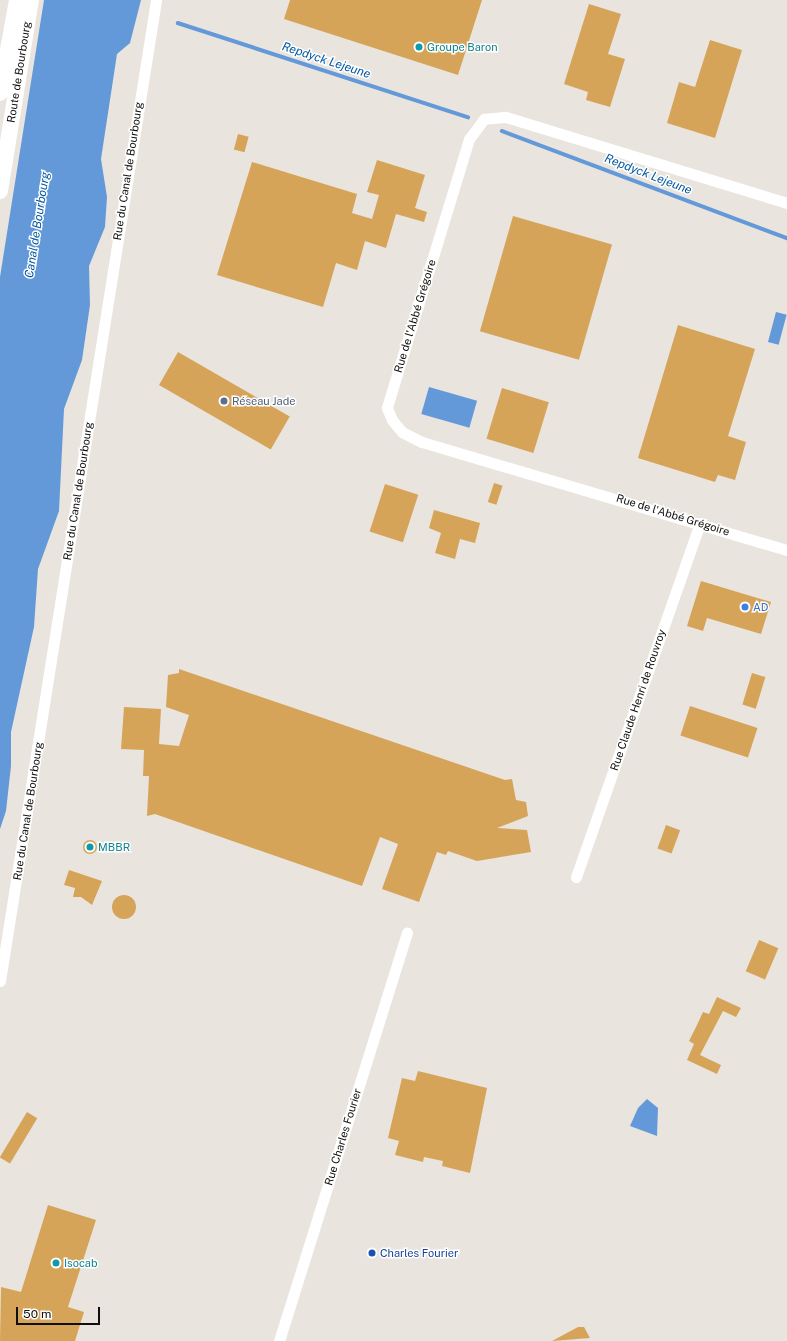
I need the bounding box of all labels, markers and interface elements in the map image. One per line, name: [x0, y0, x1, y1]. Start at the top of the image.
street label: Route de Bourbourg: [4, 20, 34, 124]
water label: Repdyck Lejeune: [280, 40, 372, 82]
place label: Groupe Baron: [427, 40, 498, 54]
marker: Groupe Baron: [414, 42, 424, 52]
street label: Rue du Canal de Bourbourg: [111, 101, 145, 241]
water label: Repdyck Lejeune: [602, 152, 694, 198]
water label: Canal de Bourbourg: [22, 171, 54, 279]
street label: Rue de l'Abbé Grégoire: [391, 258, 439, 374]
place label: Réseau Jade: [232, 394, 295, 408]
marker: Réseau Jade: [219, 396, 229, 406]
street label: Rue du Canal de Bourbourg: [61, 421, 95, 561]
street label: Rue de l'Abbé Grégoire: [615, 491, 731, 539]
place label: AD: [753, 600, 768, 614]
marker: AD: [740, 602, 750, 612]
street label: Rue Claude Henri de Rouvroy: [607, 627, 669, 773]
street label: Rue du Canal de Bourbourg: [11, 741, 45, 881]
place label: MBBR: [98, 840, 130, 854]
marker: MBBR: [85, 842, 95, 852]
street label: Rue Charles Fourier: [322, 1087, 364, 1187]
place label: Charles Fourier: [380, 1246, 458, 1260]
marker: Charles Fourier: [367, 1248, 377, 1258]
place label: Isocab: [64, 1256, 97, 1270]
marker: Isocab: [51, 1258, 61, 1268]
scale bar: [18, 1299, 102, 1325]
text: 50 m: [23, 1307, 51, 1321]

